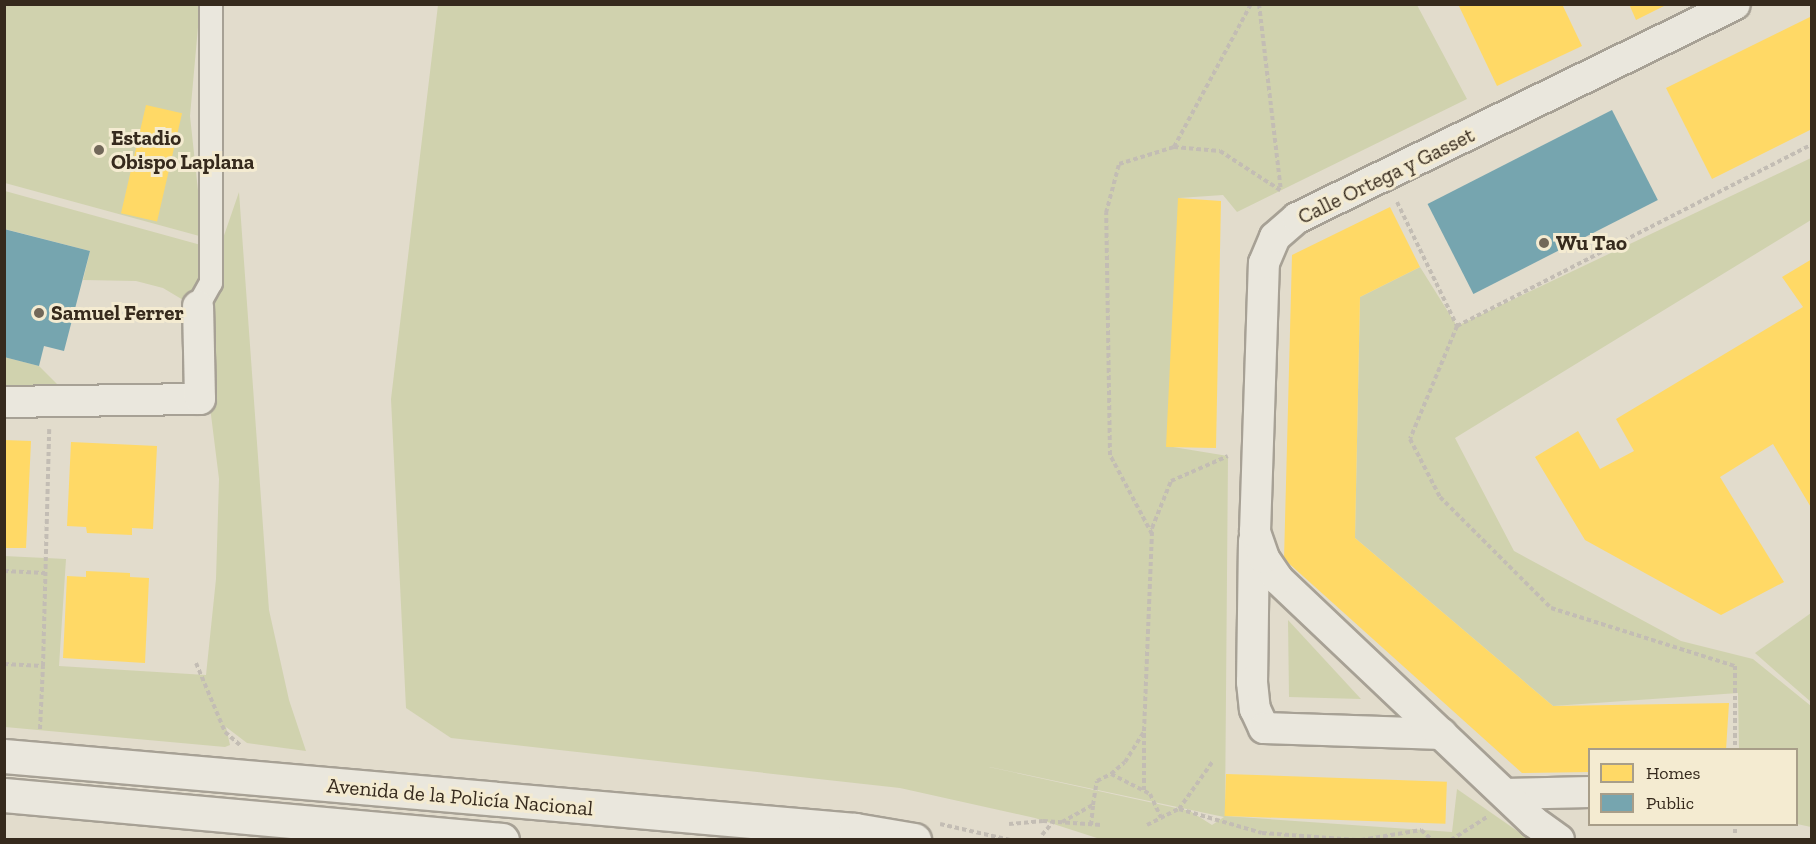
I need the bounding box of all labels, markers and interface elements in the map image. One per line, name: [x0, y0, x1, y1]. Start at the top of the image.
street label: Calle Ortega y Gasset: [1293, 122, 1479, 230]
place label: Estadio Obispo Laplana: [111, 125, 254, 175]
marker: Estadio Obispo Laplana: [92, 143, 106, 157]
place label: Wu Tao: [1556, 230, 1627, 256]
marker: Wu Tao: [1537, 236, 1551, 250]
place label: Samuel Ferrer: [51, 300, 184, 326]
marker: Samuel Ferrer: [32, 306, 46, 320]
legend: [1588, 748, 1798, 826]
text: Homes: [1646, 762, 1700, 784]
street label: Avenida de la Policía Nacional: [326, 773, 594, 821]
text: Public: [1646, 792, 1694, 814]

